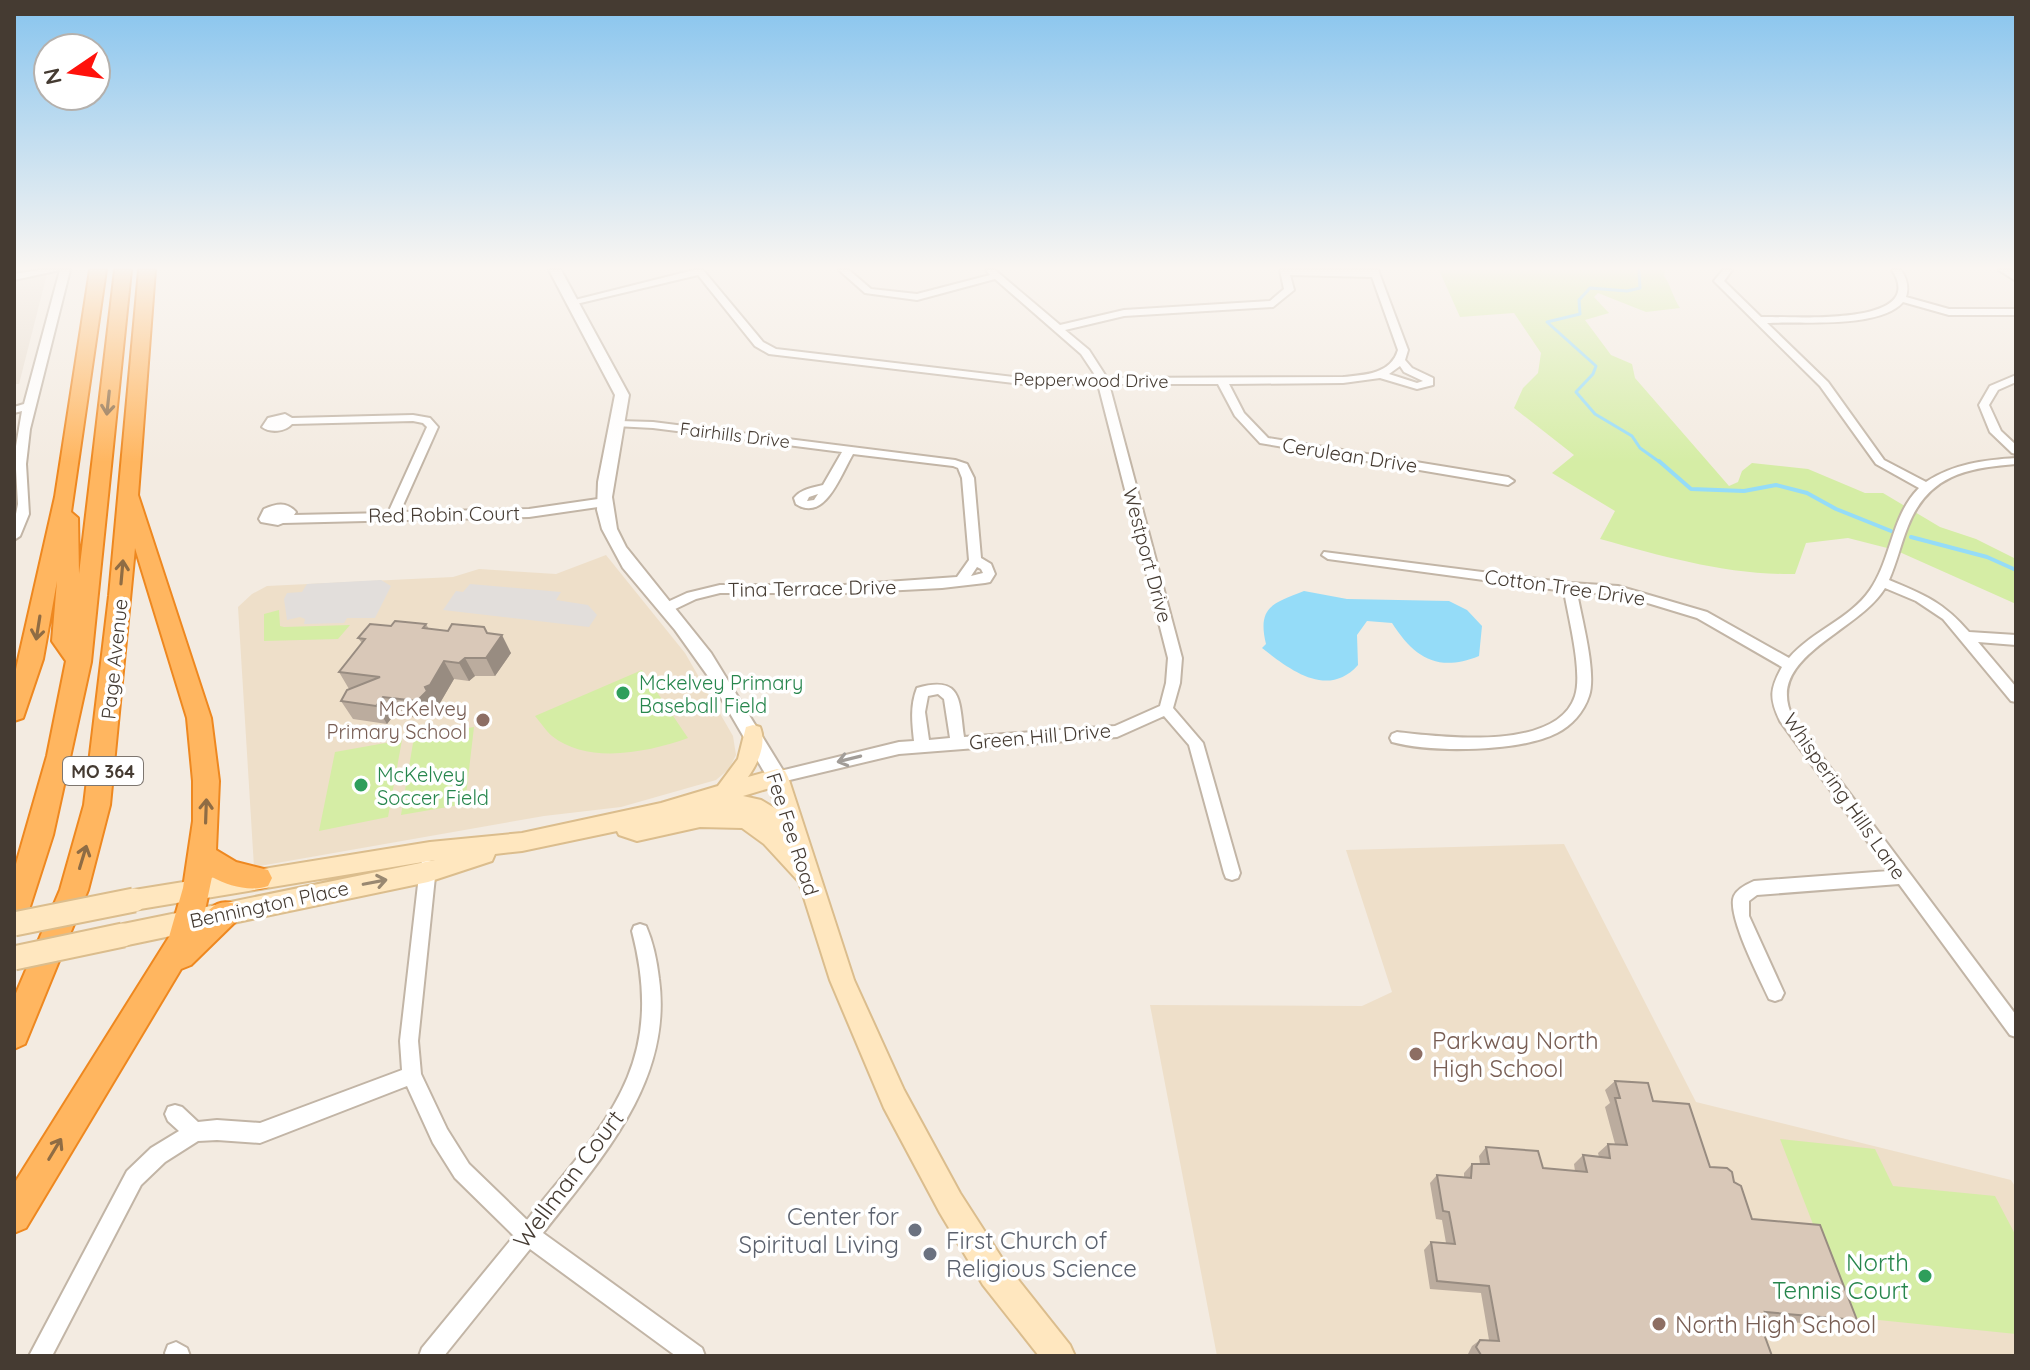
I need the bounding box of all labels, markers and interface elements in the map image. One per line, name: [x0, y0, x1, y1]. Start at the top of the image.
north arrow: [32, 32, 112, 112]
text: N: [37, 65, 68, 88]
street label: Pepperwood Drive: [1013, 367, 1169, 393]
one-way arrow: [100, 389, 115, 416]
street label: Fairhills Drive: [679, 417, 791, 453]
street label: Cerulean Drive: [1281, 432, 1419, 478]
street label: Westport Drive: [1118, 485, 1178, 625]
street label: Red Robin Court: [368, 500, 520, 528]
one-way arrow: [115, 559, 130, 586]
street label: Cotton Tree Drive: [1483, 563, 1647, 611]
street label: Tina Terrace Drive: [727, 574, 897, 602]
street label: Page Avenue: [95, 597, 133, 721]
one-way arrow: [30, 614, 45, 640]
place label: Mckelvey Primary Baseball Field: [639, 670, 803, 718]
marker: Mckelvey Primary Baseball Field: [614, 684, 632, 702]
place label: McKelvey Primary School: [327, 696, 467, 744]
street label: Whispering Hills Lane: [1778, 708, 1912, 884]
marker: McKelvey Primary School: [474, 711, 492, 729]
street label: Green Hill Drive: [968, 717, 1112, 755]
one-way arrow: [836, 752, 862, 767]
road number: MO 364: [63, 757, 143, 785]
place label: McKelvey Soccer Field: [377, 762, 489, 810]
street label: Fee Fee Road: [761, 769, 825, 899]
marker: McKelvey Soccer Field: [352, 776, 370, 794]
one-way arrow: [198, 798, 213, 825]
one-way arrow: [77, 845, 92, 870]
one-way arrow: [361, 874, 387, 889]
street label: Bennington Place: [187, 875, 351, 933]
place label: Parkway North High School: [1432, 1025, 1599, 1083]
marker: Parkway North High School: [1407, 1045, 1425, 1063]
street label: Wellman Court: [506, 1104, 630, 1254]
one-way arrow: [47, 1138, 63, 1161]
place label: Center for Spiritual Living: [738, 1201, 899, 1259]
marker: Center for Spiritual Living: [906, 1221, 924, 1239]
place label: First Church of Religious Science: [946, 1225, 1137, 1283]
marker: First Church of Religious Science: [921, 1245, 939, 1263]
place label: North Tennis Court: [1772, 1247, 1909, 1305]
marker: North Tennis Court: [1916, 1267, 1934, 1285]
place label: North High School: [1675, 1309, 1876, 1339]
marker: North High School: [1650, 1315, 1668, 1333]

